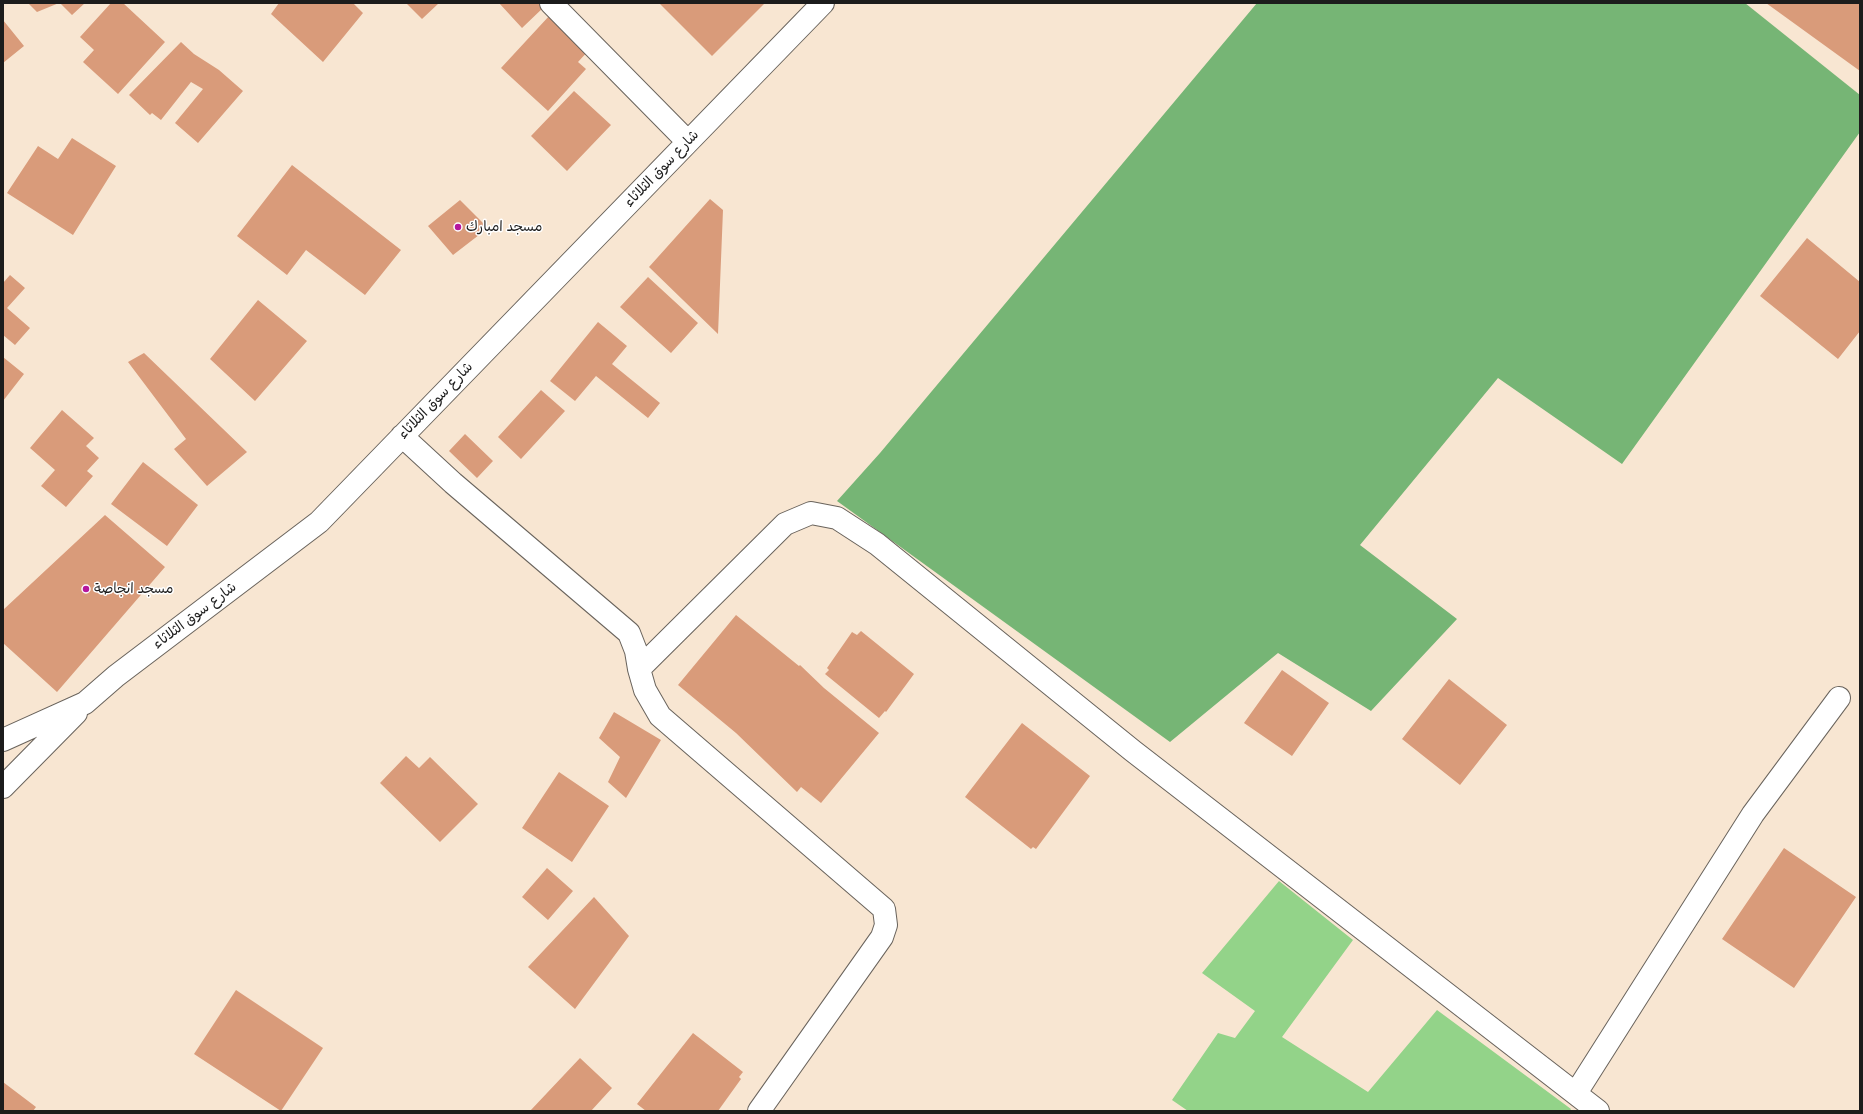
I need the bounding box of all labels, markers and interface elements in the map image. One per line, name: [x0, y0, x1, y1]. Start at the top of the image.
street label: شارع سوق الثلاثاء: [621, 127, 703, 211]
place label: مسجد امبارك: [466, 219, 542, 235]
marker: مسجد امبارك: [453, 222, 463, 232]
street label: شارع سوق الثلاثاء: [395, 359, 477, 443]
street label: شارع سوق الثلاثاء: [150, 579, 240, 653]
place label: مسجد انجاصة: [94, 581, 173, 597]
marker: مسجد انجاصة: [81, 584, 91, 594]

